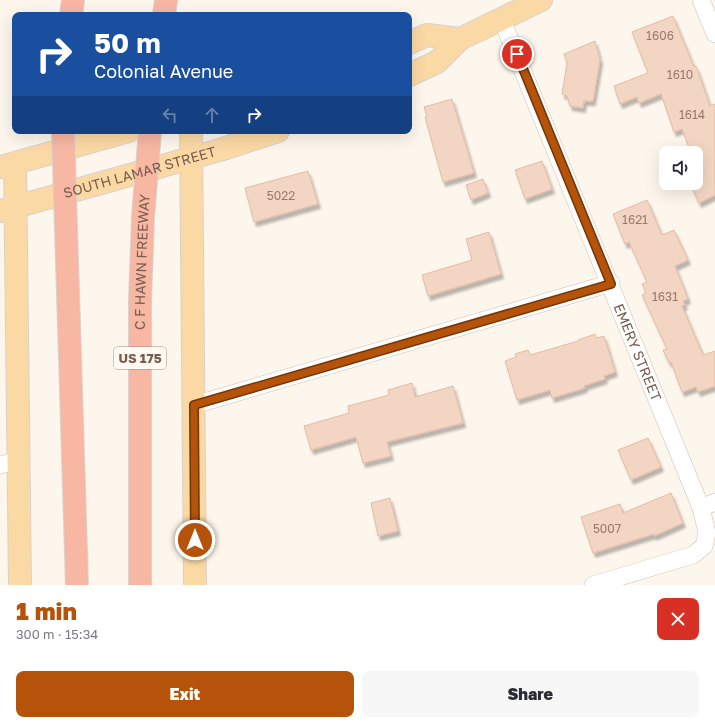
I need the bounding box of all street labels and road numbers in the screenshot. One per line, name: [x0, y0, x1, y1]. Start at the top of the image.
street label: SOUTH LAMAR STREET: [61, 142, 218, 201]
street label: C F HAWN FREEWAY: [131, 193, 153, 330]
street label: EMERY STREET: [611, 301, 666, 404]
road number: US 175: [114, 347, 166, 369]

